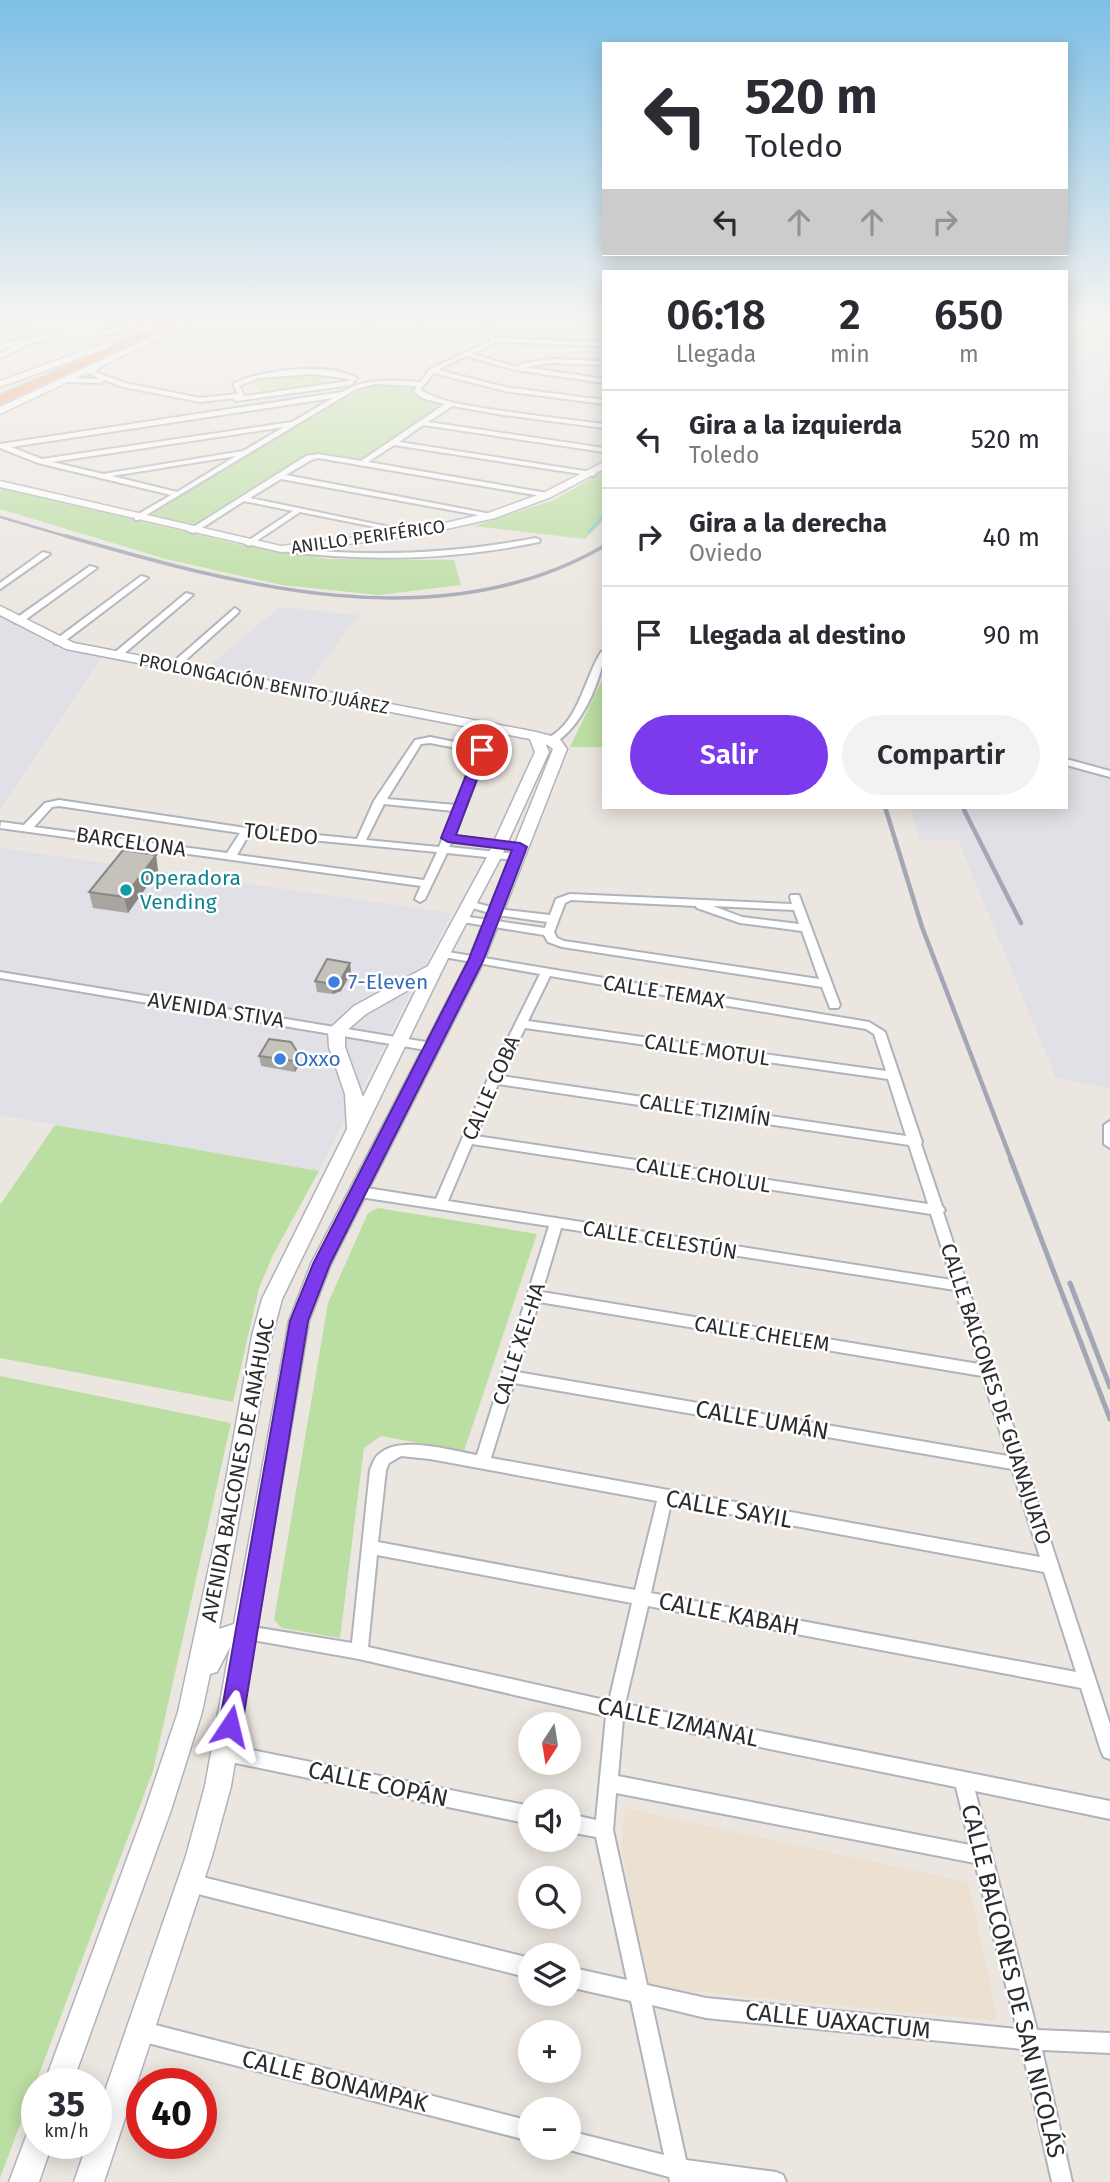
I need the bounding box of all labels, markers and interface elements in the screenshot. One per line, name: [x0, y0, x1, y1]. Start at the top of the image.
text: 520 m: [745, 67, 878, 126]
icon: left: [630, 70, 721, 161]
text: Toledo: [745, 127, 843, 165]
icon: left: [707, 203, 745, 241]
icon: ahead: [780, 203, 818, 241]
icon: ahead: [853, 203, 891, 241]
icon: right: [926, 203, 964, 241]
text: 06:18: [666, 290, 766, 340]
text: 2: [839, 290, 861, 340]
text: 650: [934, 290, 1004, 340]
text: Llegada: [676, 340, 756, 368]
text: min: [830, 340, 870, 368]
text: m: [959, 340, 979, 368]
text: Gira a la izquierda: [689, 410, 902, 441]
icon: left: [630, 420, 668, 458]
text: 520 m: [971, 424, 1040, 455]
text: Toledo: [689, 441, 759, 469]
text: Gira a la derecha: [689, 508, 887, 539]
street label: ANILLO PERIFÉRICO: [289, 514, 446, 559]
icon: right: [630, 518, 668, 556]
text: 40 m: [982, 522, 1040, 553]
text: Oviedo: [689, 539, 762, 567]
icon: arrive: [630, 616, 668, 654]
text: Llegada al destino: [689, 620, 906, 651]
text: 90 m: [983, 620, 1040, 651]
street label: PROLONGACIÓN BENITO JUÁREZ: [137, 648, 391, 719]
button: Salir: [630, 715, 828, 795]
button: Compartir: [842, 715, 1040, 795]
pin: [452, 720, 512, 780]
icon: arrive: [463, 731, 501, 769]
street label: TOLEDO: [243, 817, 319, 851]
street label: BARCELONA: [74, 821, 188, 863]
place label: Operadora Vending: [140, 865, 241, 915]
marker: Operadora Vending: [118, 882, 134, 898]
place label: 7-Eleven: [348, 969, 428, 995]
street label: CALLE TEMAX: [601, 970, 728, 1015]
marker: 7-Eleven: [326, 974, 342, 990]
street label: AVENIDA STIVA: [146, 986, 286, 1034]
street label: CALLE MOTUL: [642, 1028, 772, 1072]
street label: CALLE COBA: [456, 1032, 526, 1144]
place label: Oxxo: [294, 1046, 341, 1072]
marker: Oxxo: [272, 1051, 288, 1067]
street label: CALLE TIZIMÍN: [638, 1088, 772, 1132]
street label: CALLE CHOLUL: [634, 1151, 773, 1199]
street label: CALLE CELESTÚN: [581, 1215, 739, 1265]
street label: CALLE BALCONES DE GUANAJUATO: [935, 1240, 1057, 1548]
street label: CALLE XEL-HA: [487, 1279, 551, 1409]
street label: CALLE CHELEM: [692, 1310, 832, 1358]
street label: AVENIDA BALCONES DE ANÁHUAC: [196, 1316, 280, 1624]
street label: CALLE UMÁN: [693, 1394, 831, 1446]
street label: CALLE SAYIL: [664, 1484, 795, 1534]
street label: CALLE KABAH: [656, 1587, 802, 1641]
position arrow: [193, 1689, 267, 1763]
street label: CALLE IZMANAL: [595, 1691, 761, 1753]
north arrow: [518, 1712, 581, 1774]
map controls: [518, 1712, 581, 2160]
street label: CALLE COPÁN: [305, 1755, 451, 1813]
button: sound: [518, 1789, 581, 1852]
street label: CALLE BALCONES DE SAN NICOLÁS: [955, 1801, 1072, 2161]
button: search: [518, 1866, 581, 1929]
button: layers: [518, 1943, 581, 2006]
street label: CALLE UAXACTUM: [744, 1997, 932, 2045]
button: +: [518, 2020, 581, 2083]
street label: CALLE BONAMPAK: [239, 2044, 432, 2118]
speed limit sign: 40: [126, 2068, 217, 2159]
text: 35: [48, 2083, 85, 2125]
button: −: [518, 2097, 581, 2160]
text: km/h: [44, 2120, 89, 2142]

